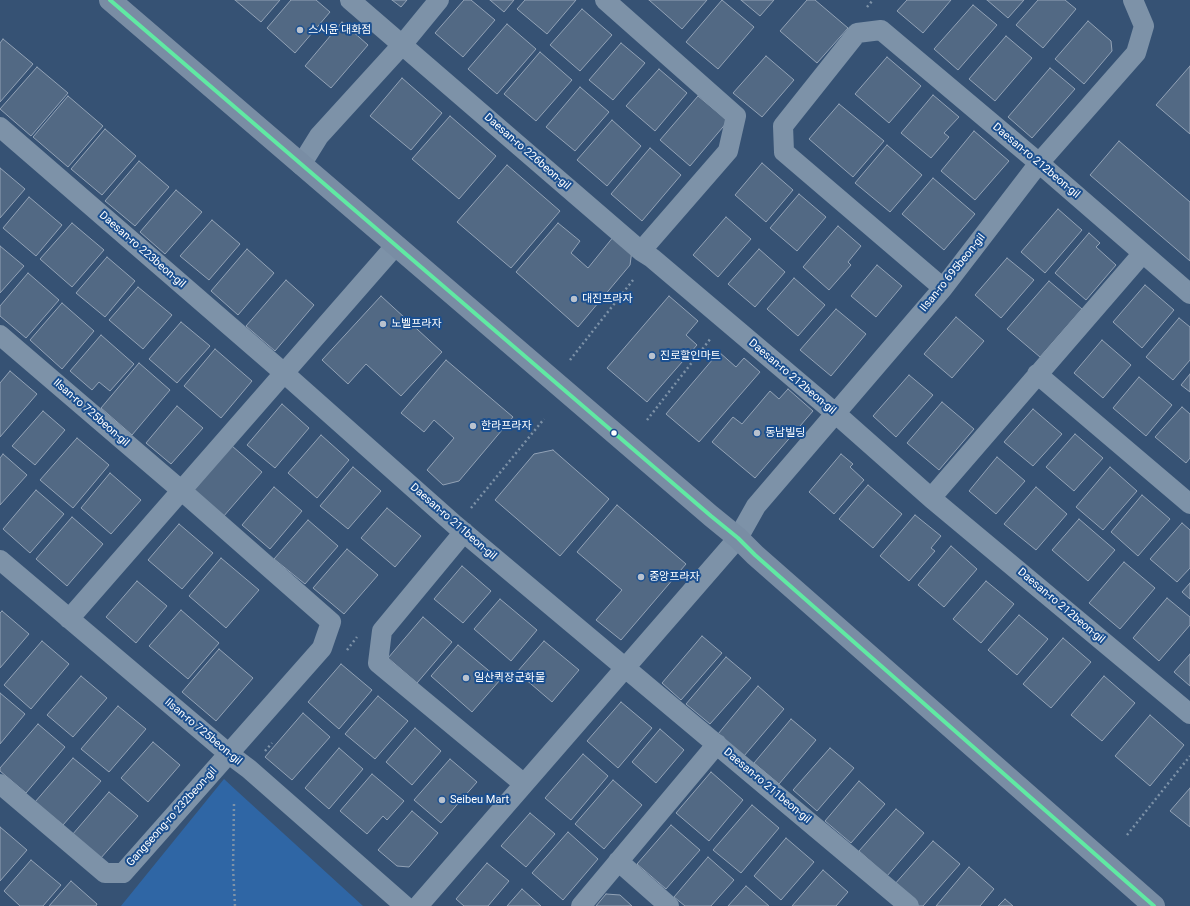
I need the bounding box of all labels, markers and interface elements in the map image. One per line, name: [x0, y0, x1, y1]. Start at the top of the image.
place label: 스시윤 대화점: [308, 23, 371, 37]
marker: 스시윤 대화점: [295, 25, 305, 35]
street label: Daesan-ro 226beon-gil: [481, 111, 573, 193]
street label: Daesan-ro 212beon-gil: [990, 121, 1082, 201]
street label: Daesan-ro 223beon-gil: [96, 209, 188, 291]
street label: Ilsan-ro 695beon-gil: [917, 231, 989, 315]
place label: 대진프라자: [582, 292, 633, 306]
marker: 대진프라자: [569, 294, 579, 304]
place label: 노벨프라자: [391, 317, 442, 331]
marker: 노벨프라자: [378, 319, 388, 329]
street label: Daesan-ro 212beon-gil: [746, 337, 838, 417]
place label: 진로할인마트: [660, 349, 721, 363]
marker: 진로할인마트: [647, 351, 657, 361]
street label: Ilsan-ro 725beon-gil: [50, 376, 132, 450]
place label: 한라프라자: [481, 419, 532, 433]
marker: 한라프라자: [468, 421, 478, 431]
place label: 동남빌딩: [765, 426, 805, 440]
unlabelled marker: [609, 428, 619, 438]
marker: 동남빌딩: [752, 428, 762, 438]
street label: Daesan-ro 211beon-gil: [407, 481, 499, 563]
street label: Daesan-ro 212beon-gil: [1015, 566, 1107, 646]
place label: 중앙프라자: [649, 570, 700, 584]
marker: 중앙프라자: [636, 572, 646, 582]
place label: 일산퀵장군화물: [474, 671, 545, 685]
marker: 일산퀵장군화물: [461, 673, 471, 683]
street label: Ilsan-ro 725beon-gil: [162, 696, 244, 768]
street label: Daesan-ro 211beon-gil: [721, 746, 813, 826]
street label: Gangseong-ro 232beon-gil: [124, 765, 220, 869]
place label: Seibeu Mart: [450, 793, 509, 807]
marker: Seibeu Mart: [437, 795, 447, 805]

